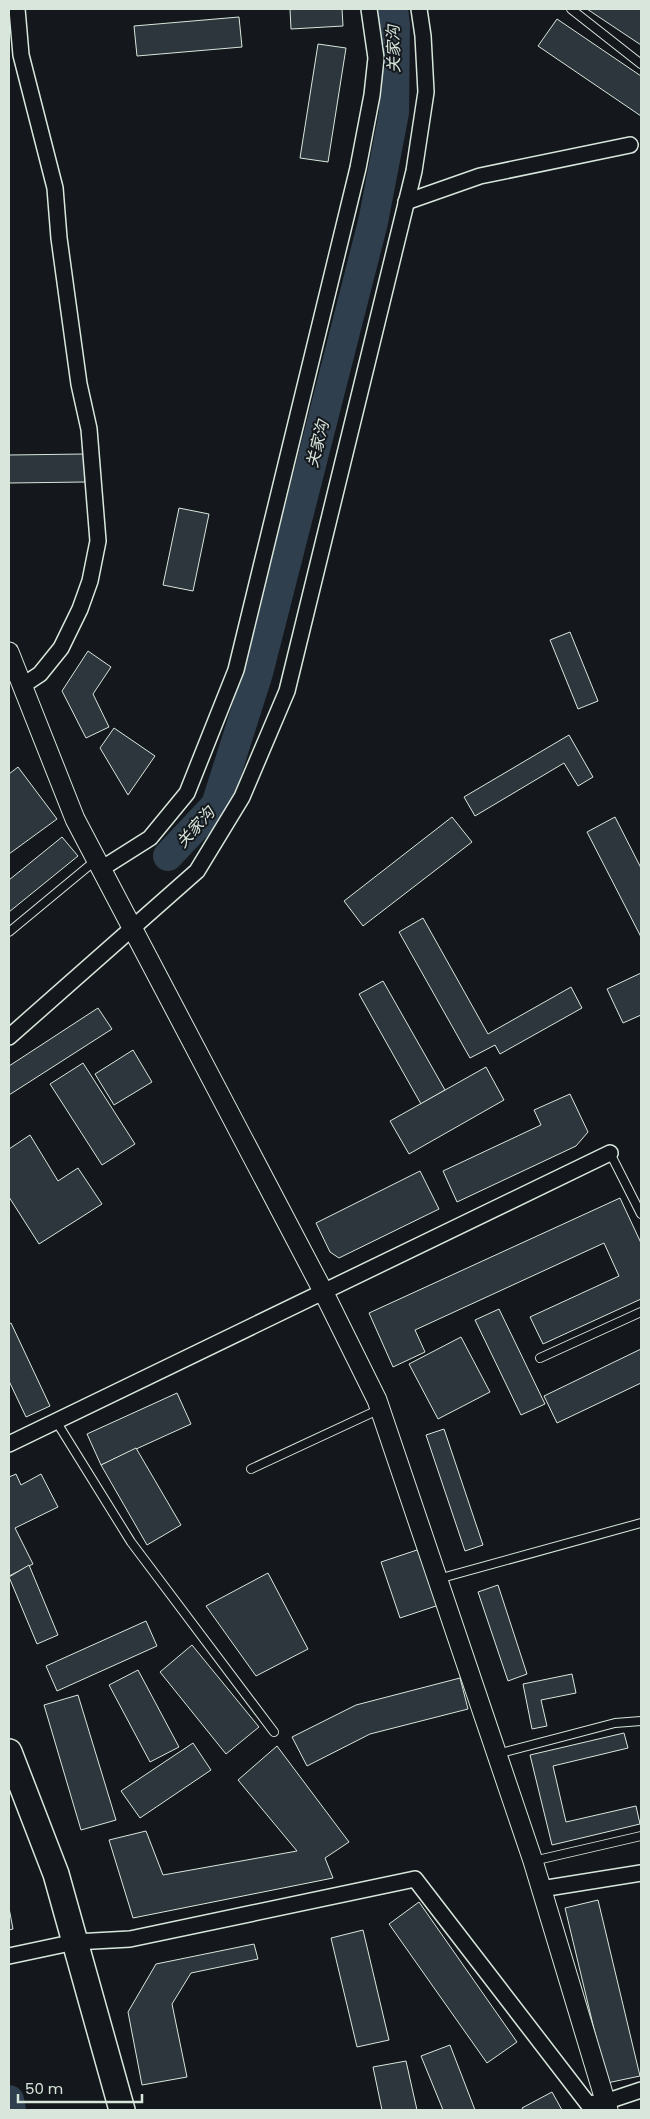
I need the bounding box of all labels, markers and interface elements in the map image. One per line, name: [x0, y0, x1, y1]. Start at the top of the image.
water label: 关家沟: [382, 23, 405, 73]
water label: 关家沟: [301, 416, 335, 470]
water label: 关家沟: [171, 800, 221, 853]
scale bar: [18, 2072, 141, 2104]
text: 50 m: [25, 2078, 63, 2099]

